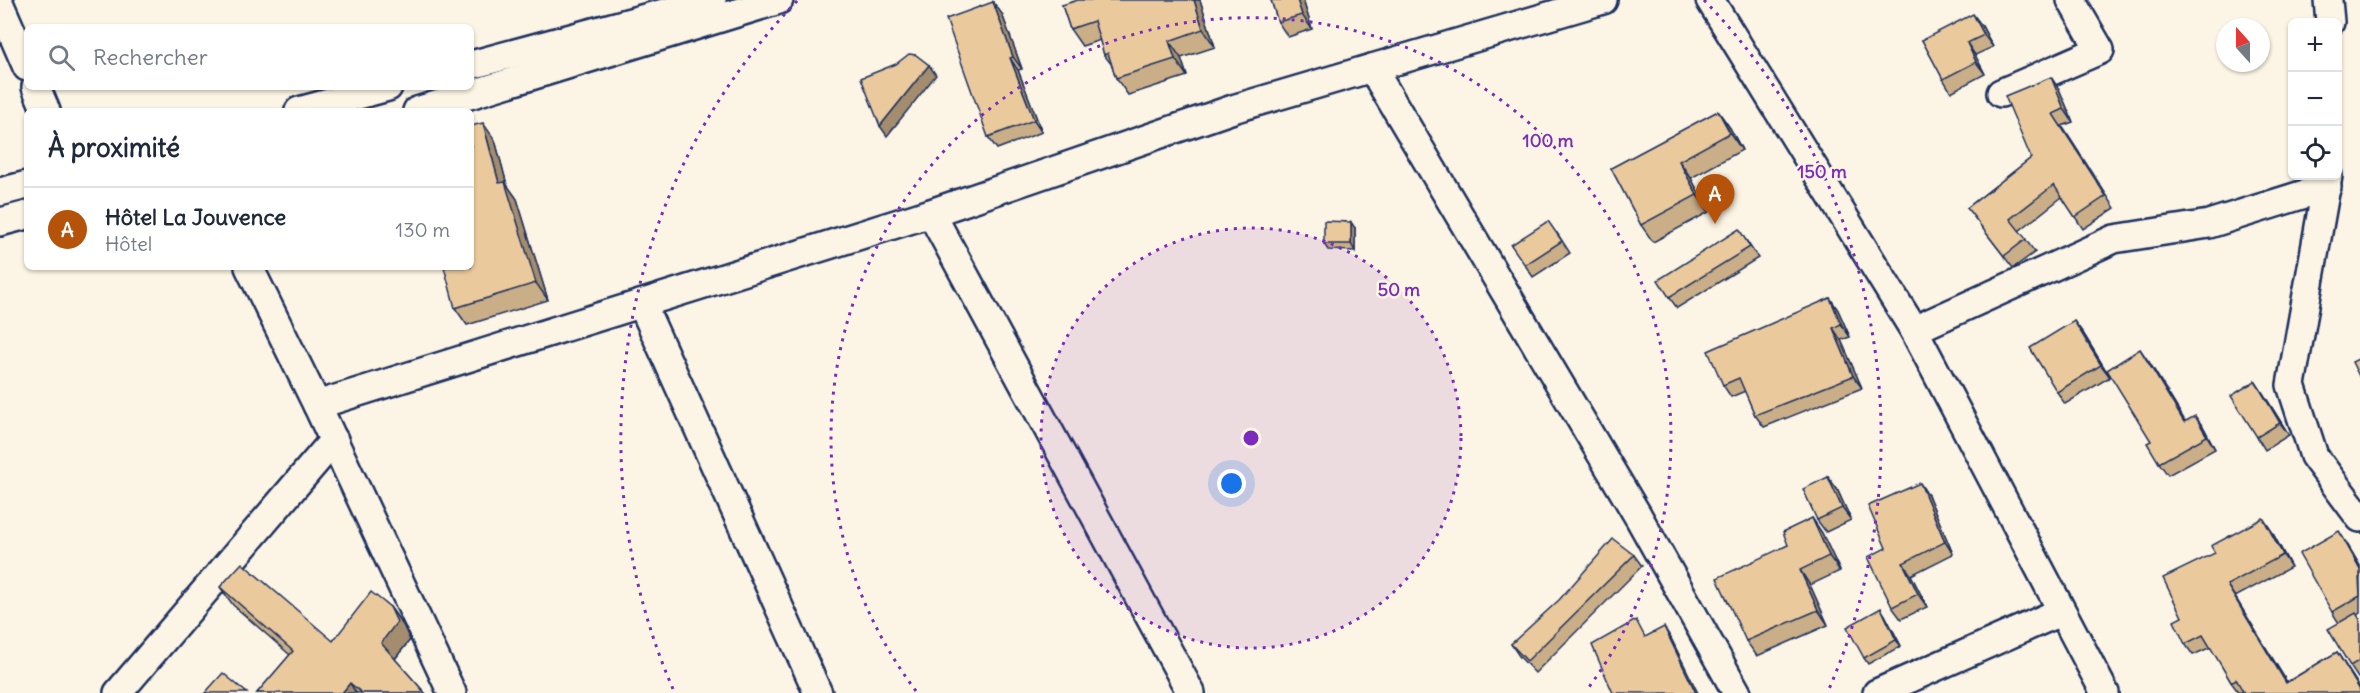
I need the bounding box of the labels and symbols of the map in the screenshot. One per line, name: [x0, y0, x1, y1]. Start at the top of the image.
north arrow: [2216, 18, 2270, 72]
text: 100 m: [1523, 129, 1574, 152]
text: 150 m: [1797, 160, 1847, 183]
pin: A: [1696, 174, 1734, 224]
text: 50 m: [1378, 278, 1420, 301]
centre of rings: [1241, 428, 1261, 448]
your location: [1217, 469, 1246, 498]

